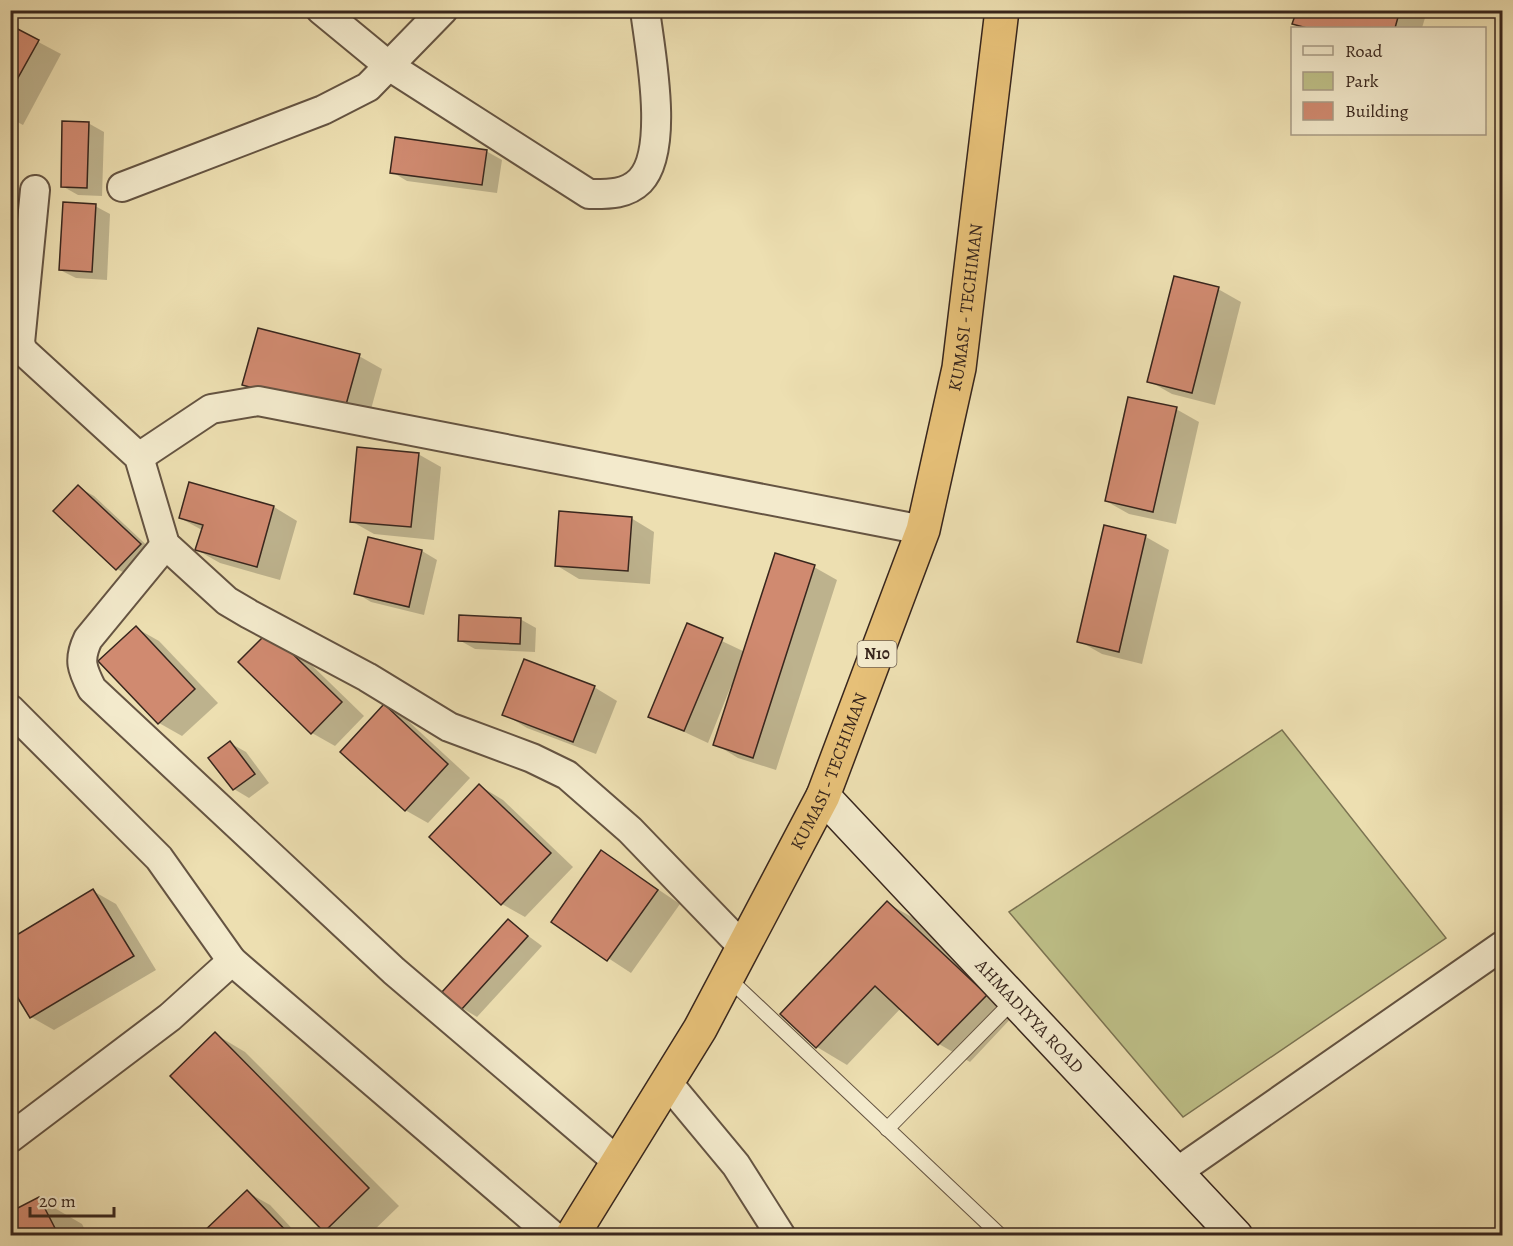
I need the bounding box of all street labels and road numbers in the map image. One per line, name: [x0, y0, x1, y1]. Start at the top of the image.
street label: KUMASI - TECHIMAN: [942, 222, 988, 393]
road number: N10: [858, 641, 896, 667]
street label: KUMASI - TECHIMAN: [785, 689, 873, 854]
street label: AHMADIYYA ROAD: [969, 953, 1089, 1079]

